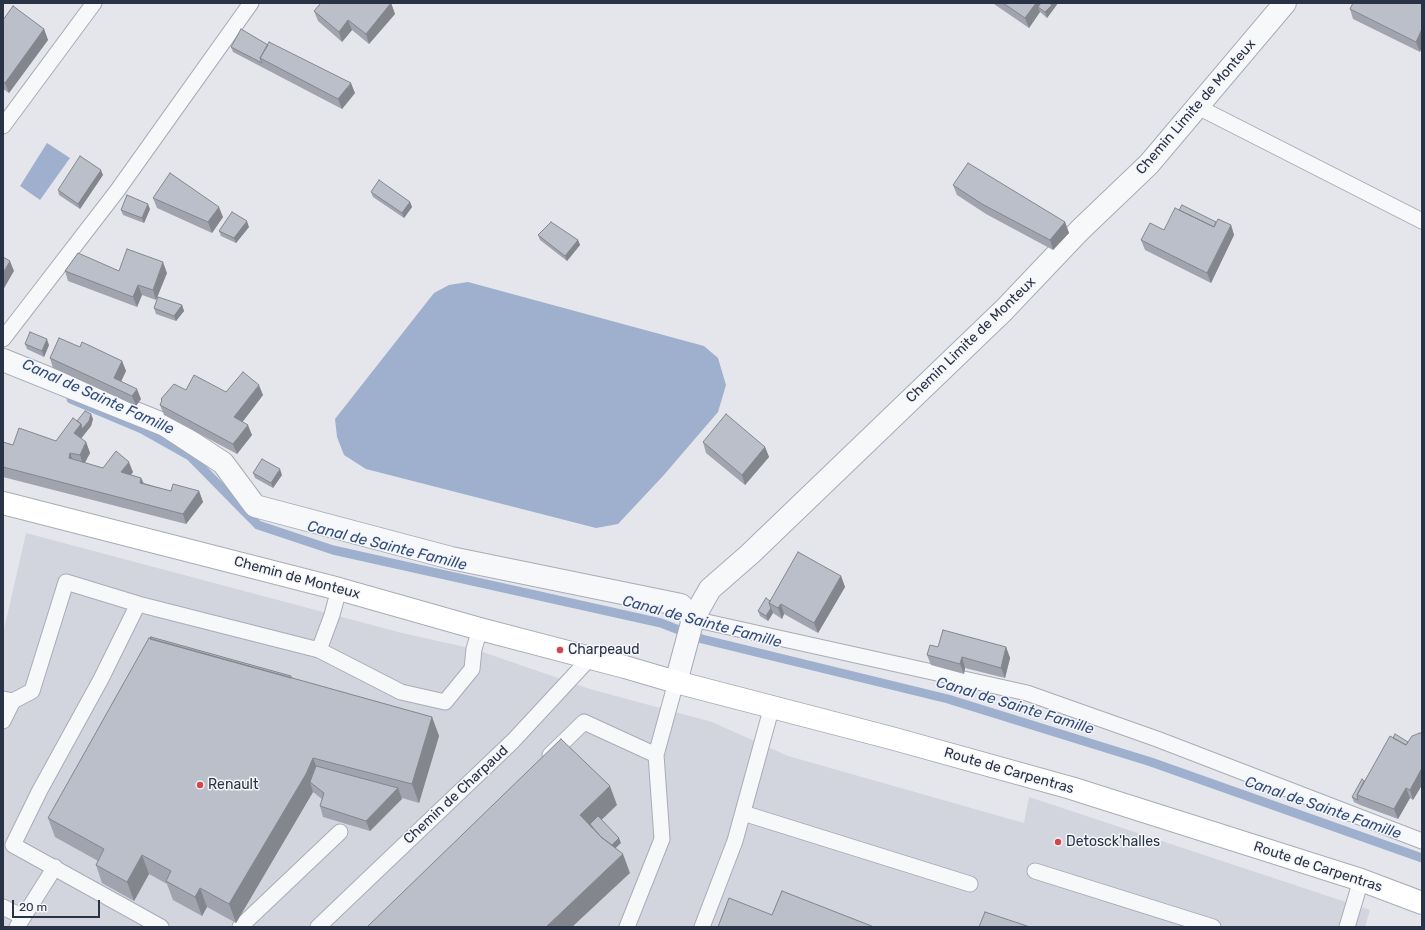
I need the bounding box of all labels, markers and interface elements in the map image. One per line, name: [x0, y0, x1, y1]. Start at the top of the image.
street label: Chemin Limite de Monteux: [1133, 36, 1259, 178]
street label: Chemin Limite de Monteux: [903, 274, 1039, 406]
water label: Canal de Sainte Famille: [19, 355, 177, 439]
water label: Canal de Sainte Famille: [305, 517, 469, 575]
street label: Chemin de Monteux: [232, 553, 362, 603]
water label: Canal de Sainte Famille: [620, 592, 784, 652]
place label: Charpeaud: [568, 642, 640, 658]
marker: Charpeaud: [555, 645, 565, 655]
water label: Canal de Sainte Famille: [934, 673, 1096, 739]
street label: Chemin de Charpaud: [400, 742, 512, 848]
street label: Route de Carpentras: [942, 744, 1076, 798]
water label: Canal de Sainte Famille: [1243, 773, 1403, 843]
place label: Renault: [208, 777, 258, 793]
marker: Renault: [195, 780, 205, 790]
place label: Detosck'halles: [1066, 834, 1160, 850]
marker: Detosck'halles: [1053, 837, 1063, 847]
street label: Route de Carpentras: [1252, 838, 1384, 896]
scale bar: [14, 892, 102, 918]
text: 20 m: [19, 900, 47, 914]

